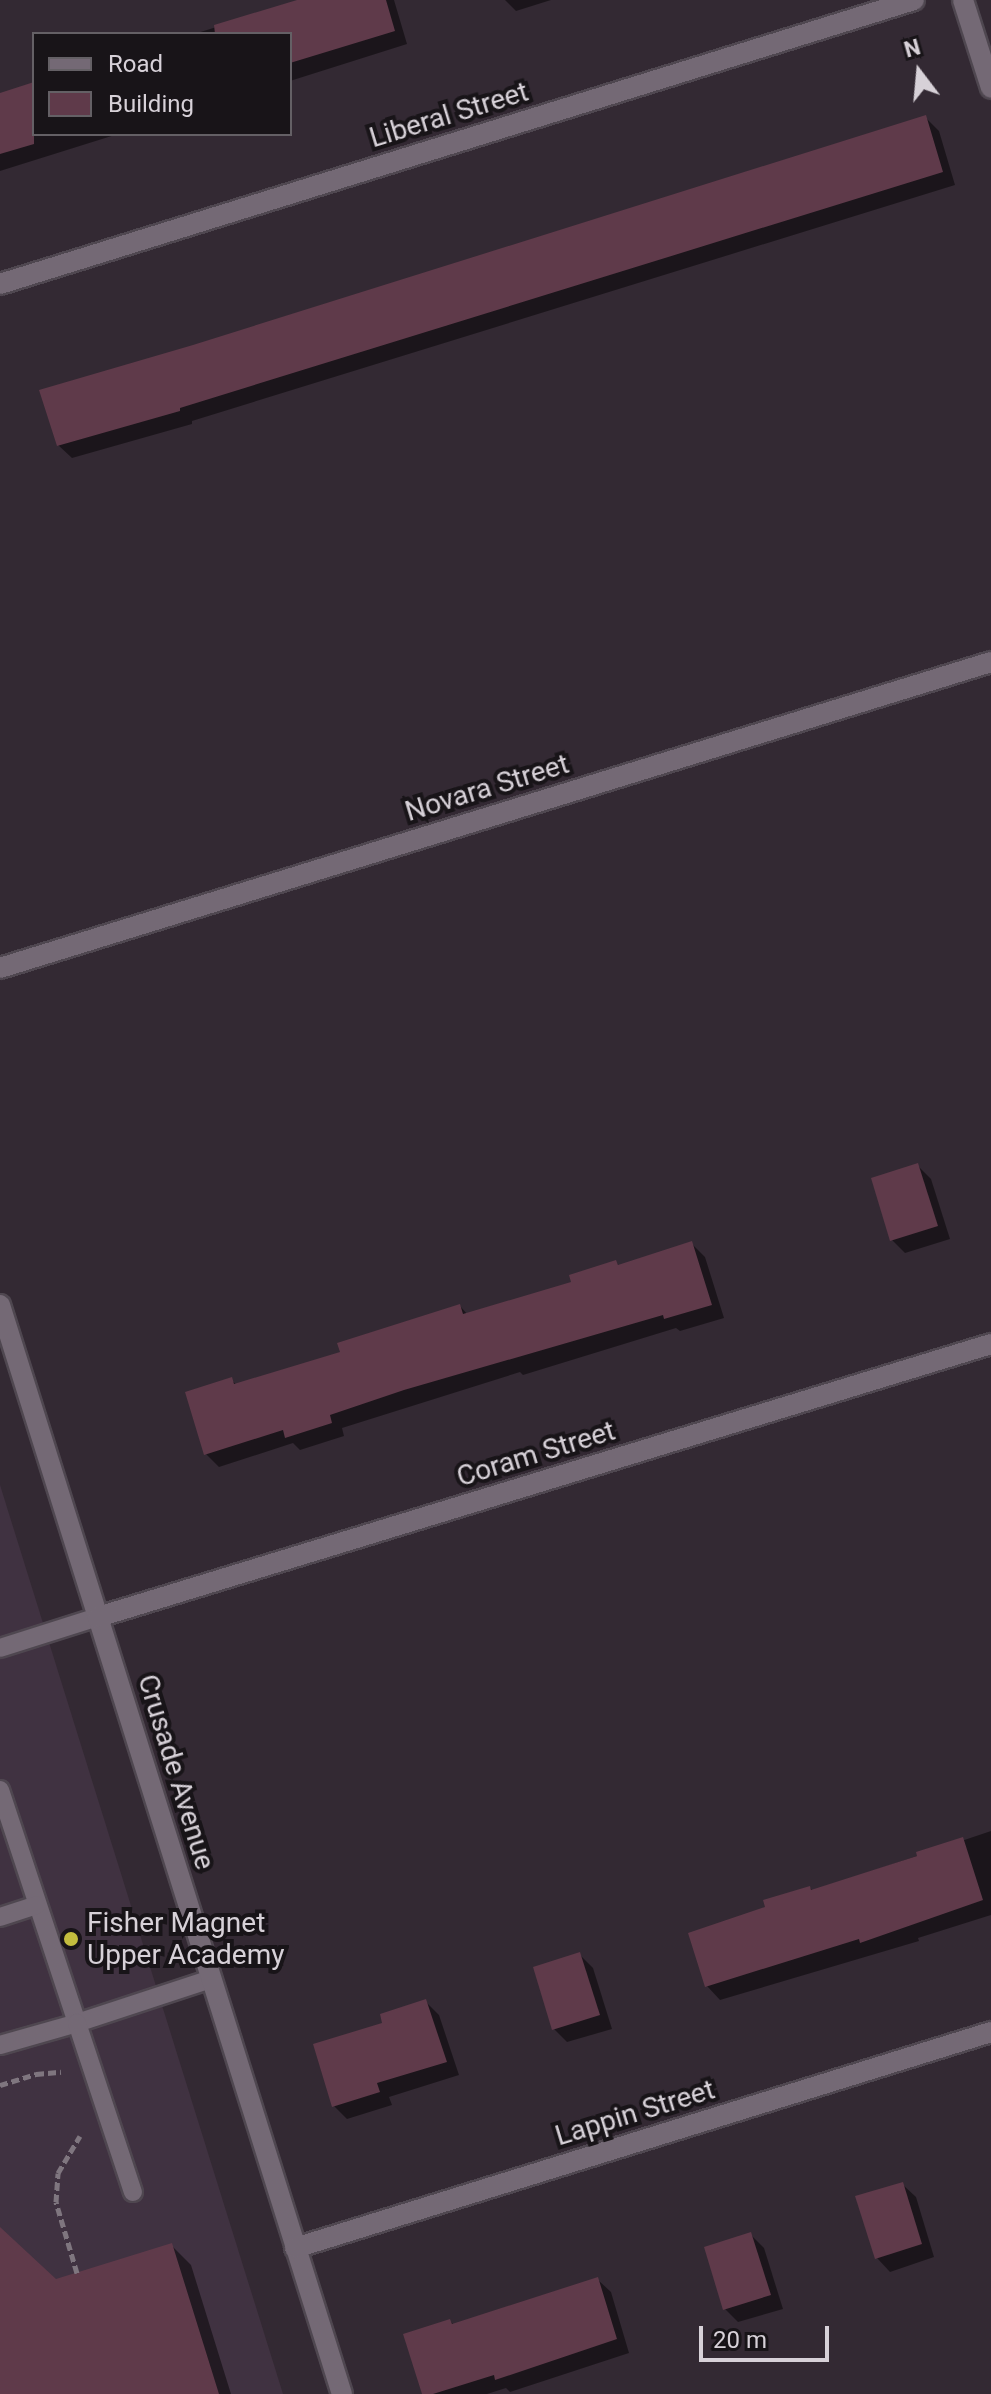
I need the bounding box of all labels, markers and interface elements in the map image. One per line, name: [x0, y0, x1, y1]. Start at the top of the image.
legend: [32, 32, 292, 136]
north arrow: [879, 32, 959, 112]
text: N: [901, 34, 923, 63]
text: Road: [108, 50, 163, 78]
street label: Liberal Street: [366, 75, 532, 155]
text: Building: [108, 90, 194, 118]
street label: Novara Street: [401, 747, 573, 829]
street label: Coram Street: [453, 1414, 619, 1494]
street label: Crusade Avenue: [130, 1671, 222, 1873]
place label: Fisher Magnet Upper Academy: [87, 1906, 284, 1972]
marker: Fisher Magnet Upper Academy: [62, 1930, 80, 1948]
street label: Lappin Street: [551, 2073, 719, 2153]
scale bar: [703, 2310, 833, 2360]
text: 20 m: [713, 2326, 767, 2354]

